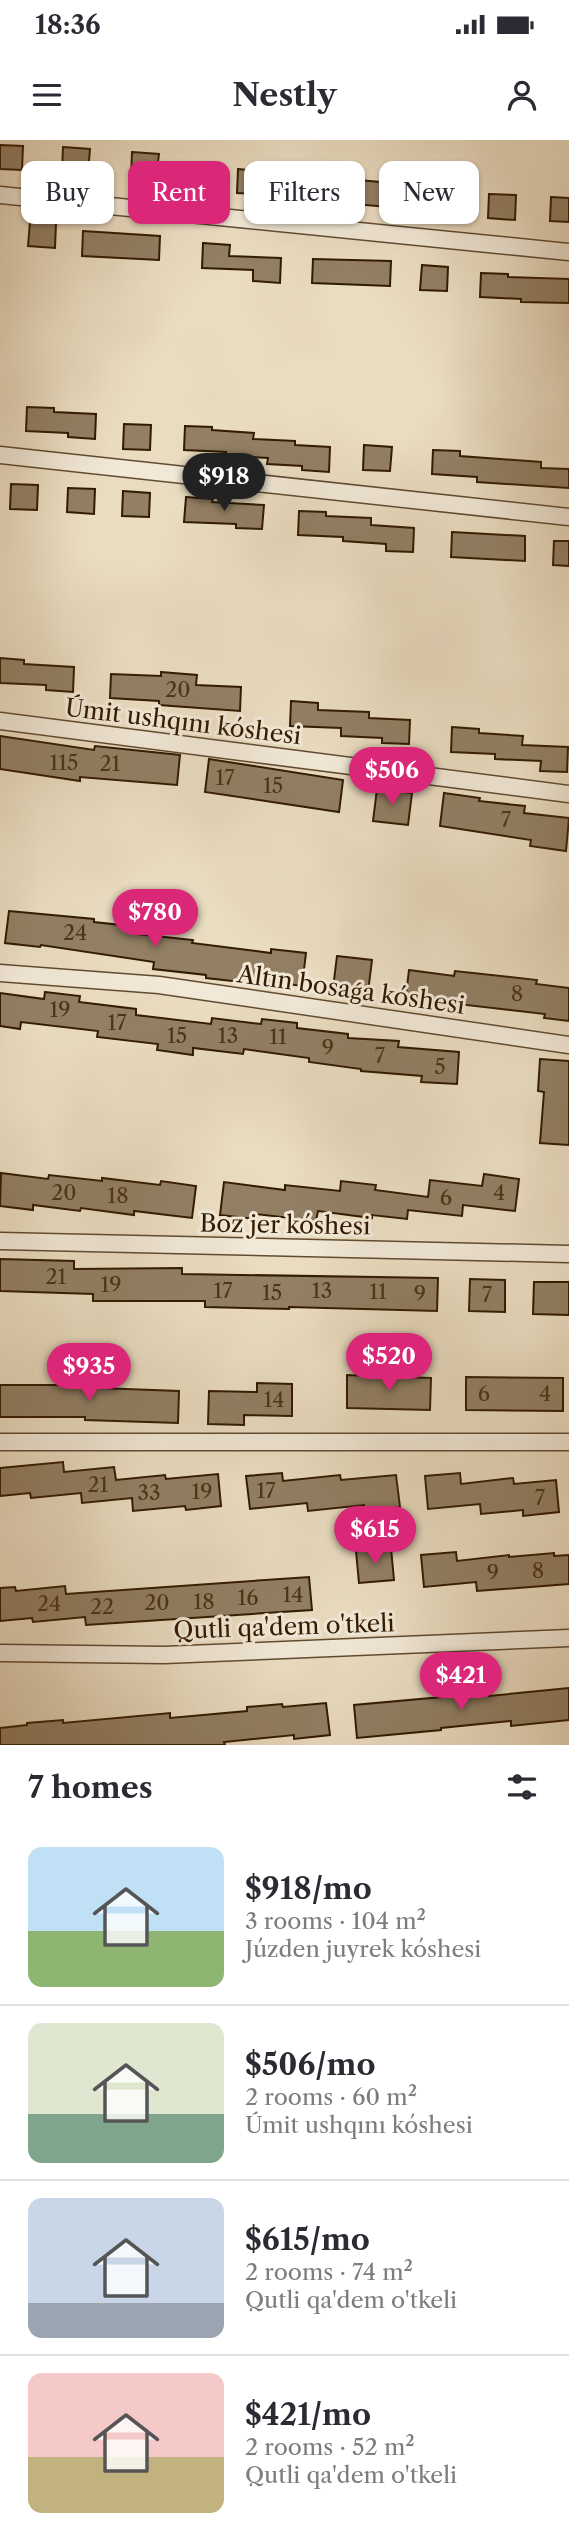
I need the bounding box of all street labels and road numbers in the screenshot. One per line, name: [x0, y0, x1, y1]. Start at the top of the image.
street label: Úmit ushqını kóshesi: [63, 692, 303, 750]
street label: Altın bosaǵa kóshesi: [234, 959, 467, 1020]
street label: Boz jer kóshesi: [199, 1209, 371, 1240]
street label: Qutli qa'dem o'tkeli: [173, 1608, 395, 1645]

